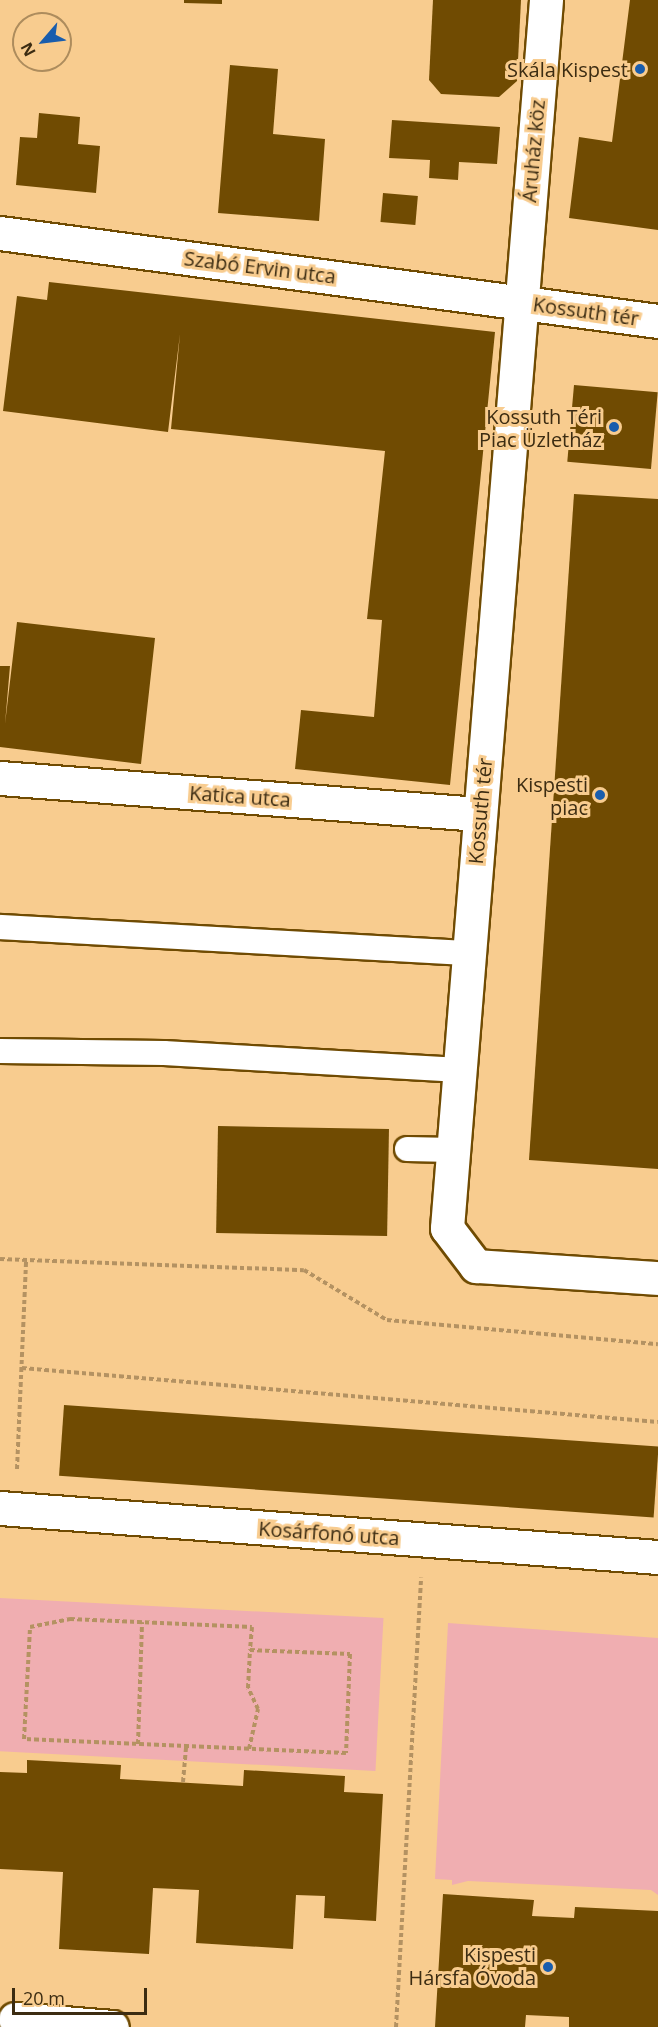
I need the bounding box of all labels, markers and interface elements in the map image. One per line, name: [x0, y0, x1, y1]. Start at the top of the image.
north arrow: [12, 12, 72, 72]
text: N: [15, 39, 41, 60]
place label: Skála Kispest: [507, 57, 628, 81]
marker: Skála Kispest: [633, 62, 647, 76]
street label: Áruház köz: [517, 99, 549, 203]
street label: Szabó Ervin utca: [183, 246, 337, 288]
street label: Kossuth tér: [531, 292, 641, 330]
place label: Kossuth Téri Piac Üzletház: [479, 404, 602, 451]
marker: Kossuth Téri Piac Üzletház: [607, 420, 621, 434]
street label: Kossuth tér: [463, 757, 497, 865]
place label: Kispesti piac: [516, 772, 588, 819]
street label: Katica utca: [189, 780, 291, 812]
marker: Kispesti piac: [593, 788, 607, 802]
street label: Kosárfonó utca: [258, 1516, 400, 1550]
place label: Kispesti Hársfa Óvoda: [408, 1943, 536, 1990]
marker: Kispesti Hársfa Óvoda: [541, 1960, 555, 1974]
scale bar: [15, 1976, 150, 2014]
text: 20 m: [23, 1986, 65, 2010]

